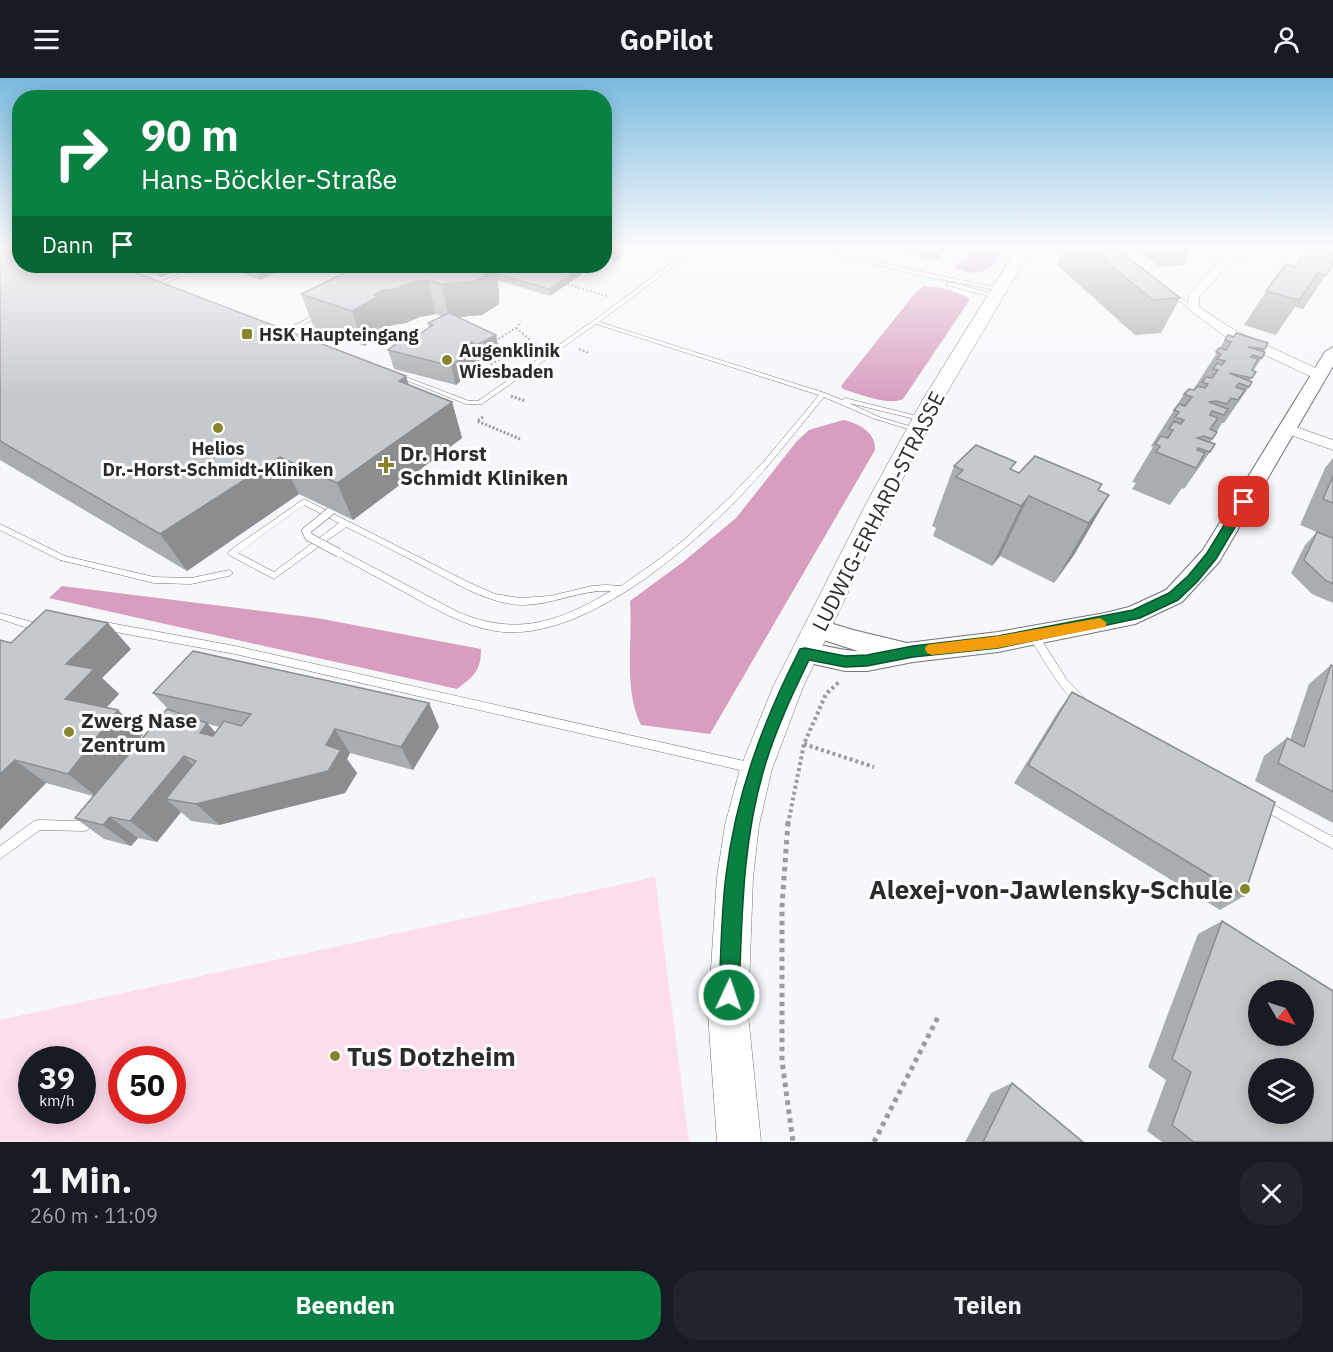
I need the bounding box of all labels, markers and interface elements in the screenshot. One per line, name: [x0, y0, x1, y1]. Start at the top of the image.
text: GoPilot: [620, 22, 713, 57]
icon: menu: [30, 23, 63, 56]
icon: person: [1270, 23, 1303, 56]
text: 90 m: [141, 108, 239, 163]
icon: right: [42, 114, 120, 192]
text: Hans-Böckler-Straße: [141, 161, 397, 196]
icon: arrive: [106, 228, 139, 261]
text: Dann: [42, 230, 94, 259]
place label: HSK Haupteingang: [259, 323, 419, 346]
marker: HSK Haupteingang: [240, 327, 254, 341]
place label: Augenklinik Wiesbaden: [459, 339, 561, 383]
marker: Augenklinik Wiesbaden: [440, 353, 454, 367]
street label: LUDWIG-ERHARD-STRASSE: [805, 386, 951, 636]
marker: Helios Dr.-Horst-Schmidt-Kliniken: [211, 421, 225, 435]
place label: Helios Dr.-Horst-Schmidt-Kliniken: [102, 437, 334, 481]
place label: Dr. Horst Schmidt Kliniken: [400, 439, 568, 491]
marker: Dr. Horst Schmidt Kliniken: [377, 456, 395, 474]
pin: [1218, 476, 1269, 527]
icon: arrive: [1227, 485, 1260, 518]
place label: Zwerg Nase Zentrum: [81, 706, 197, 758]
marker: Zwerg Nase Zentrum: [62, 725, 76, 739]
place label: Alexej-von-Jawlensky-Schule: [869, 872, 1233, 906]
marker: Alexej-von-Jawlensky-Schule: [1238, 882, 1252, 896]
position arrow: [697, 963, 761, 1027]
north arrow: [1248, 980, 1314, 1046]
map controls: [1248, 980, 1314, 1124]
place label: TuS Dotzheim: [347, 1039, 516, 1073]
speed limit sign: 50: [108, 1046, 186, 1124]
marker: TuS Dotzheim: [328, 1049, 342, 1063]
text: 39: [39, 1058, 75, 1097]
button: layers: [1248, 1058, 1314, 1124]
text: km/h: [39, 1091, 75, 1110]
text: 1 Min.: [30, 1156, 133, 1203]
button: close: [1240, 1162, 1303, 1225]
text: 260 m · 11:09: [30, 1202, 158, 1229]
button: Beenden: [30, 1271, 661, 1340]
button: Teilen: [673, 1271, 1303, 1340]

